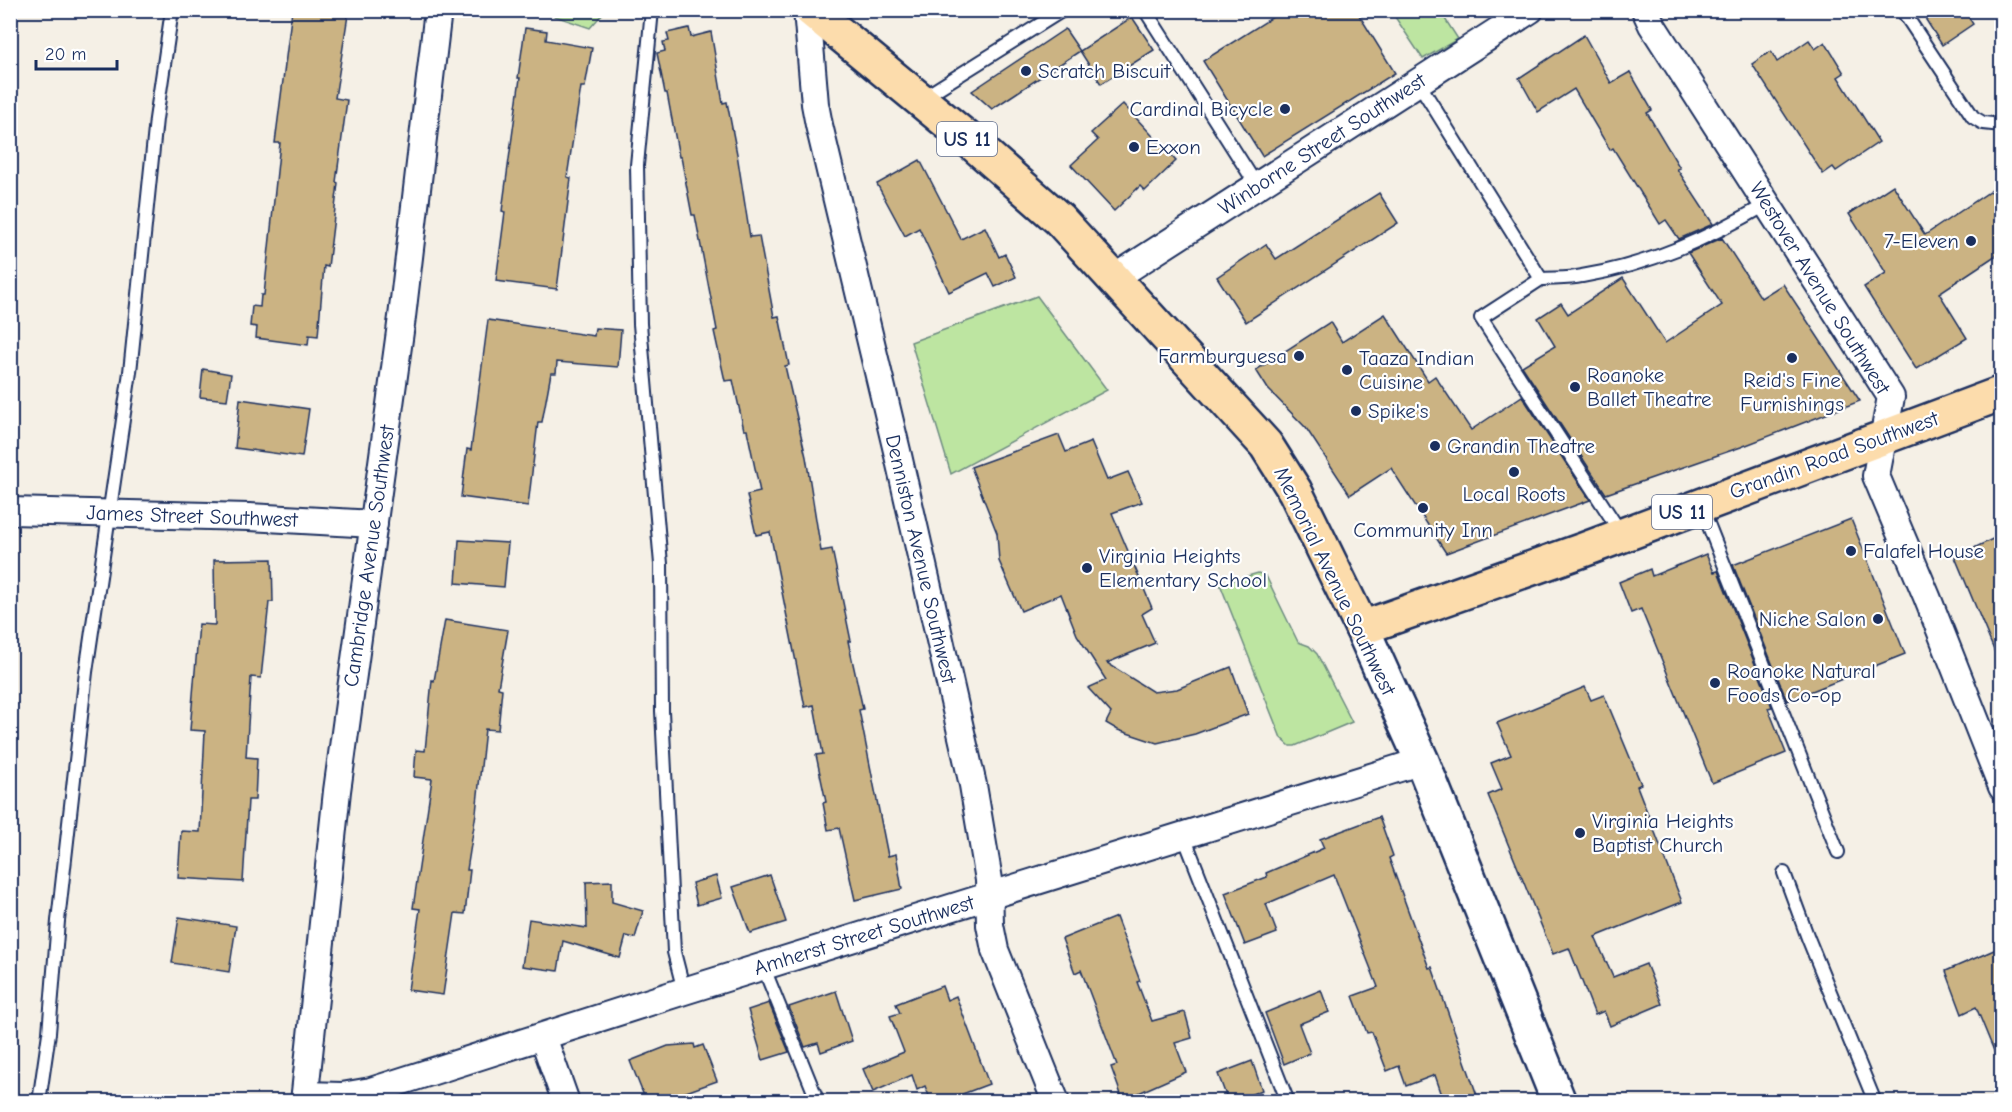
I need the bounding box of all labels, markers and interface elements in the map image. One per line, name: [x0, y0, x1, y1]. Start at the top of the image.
scale bar: [36, 33, 117, 71]
text: 20 m: [45, 44, 86, 65]
place label: Scratch Biscuit: [1038, 59, 1171, 83]
marker: Scratch Biscuit: [1019, 64, 1033, 78]
street label: Winborne Street Southwest: [1214, 67, 1431, 220]
place label: Cardinal Bicycle: [1129, 97, 1273, 121]
marker: Cardinal Bicycle: [1278, 102, 1292, 116]
road number: US 11: [937, 122, 997, 156]
place label: Exxon: [1146, 135, 1201, 159]
marker: Exxon: [1127, 140, 1141, 154]
street label: Westover Avenue Southwest: [1745, 177, 1896, 399]
place label: 7-Eleven: [1884, 229, 1959, 253]
marker: 7-Eleven: [1964, 234, 1978, 248]
place label: Farmburguesa: [1158, 344, 1287, 368]
place label: Taaza Indian Cuisine: [1359, 346, 1474, 394]
marker: Farmburguesa: [1292, 349, 1306, 363]
marker: Reid's Fine Furnishings: [1785, 351, 1799, 365]
marker: Taaza Indian Cuisine: [1340, 363, 1354, 377]
place label: Roanoke Ballet Theatre: [1587, 363, 1712, 411]
place label: Reid's Fine Furnishings: [1740, 368, 1844, 416]
marker: Roanoke Ballet Theatre: [1568, 380, 1582, 394]
place label: Spike's: [1368, 399, 1429, 423]
marker: Spike's: [1349, 404, 1363, 418]
street label: Grandin Road Southwest: [1726, 406, 1943, 504]
street label: Cambridge Avenue Southwest: [339, 422, 399, 689]
street label: Denniston Avenue Southwest: [881, 432, 962, 687]
place label: Grandin Theatre: [1447, 434, 1595, 458]
marker: Grandin Theatre: [1428, 439, 1442, 453]
street label: Memorial Avenue Southwest: [1269, 463, 1401, 700]
marker: Local Roots: [1507, 465, 1521, 479]
place label: Local Roots: [1463, 482, 1565, 506]
road number: US 11: [1652, 495, 1712, 529]
street label: James Street Southwest: [86, 500, 299, 532]
marker: Community Inn: [1416, 501, 1430, 515]
place label: Community Inn: [1353, 518, 1493, 542]
place label: Falafel House: [1863, 539, 1984, 563]
place label: Virginia Heights Elementary School: [1099, 544, 1267, 592]
marker: Falafel House: [1844, 544, 1858, 558]
marker: Virginia Heights Elementary School: [1080, 561, 1094, 575]
place label: Niche Salon: [1759, 607, 1866, 631]
marker: Niche Salon: [1871, 612, 1885, 626]
place label: Roanoke Natural Foods Co-op: [1727, 659, 1876, 707]
marker: Roanoke Natural Foods Co-op: [1708, 676, 1722, 690]
place label: Virginia Heights Baptist Church: [1592, 809, 1733, 857]
marker: Virginia Heights Baptist Church: [1573, 826, 1587, 840]
street label: Amherst Street Southwest: [751, 890, 978, 980]

